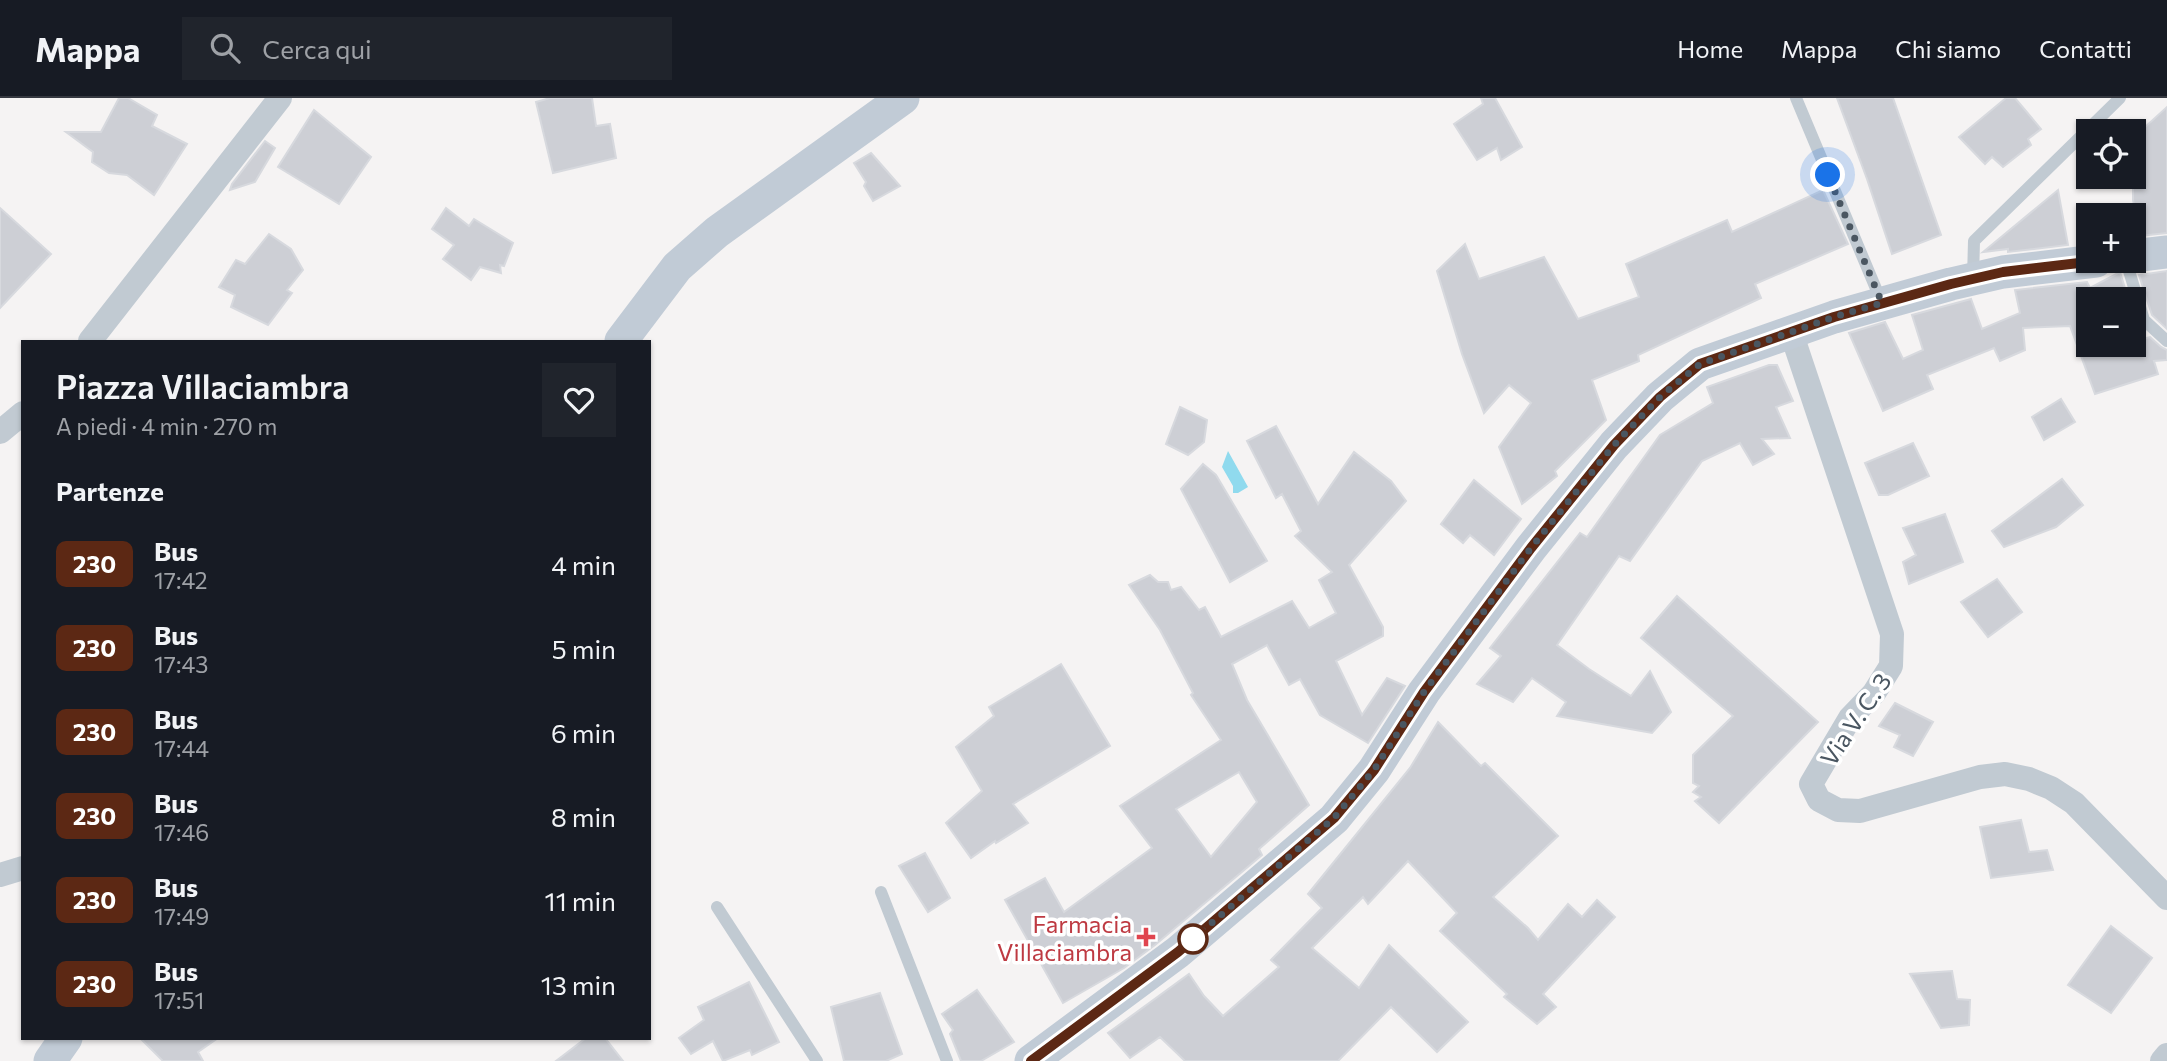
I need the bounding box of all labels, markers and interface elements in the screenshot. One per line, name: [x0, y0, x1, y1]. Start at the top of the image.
search box: [182, 17, 672, 80]
text: Mappa: [35, 28, 140, 69]
icon: search: [206, 29, 244, 67]
text: Cerca qui: [262, 33, 372, 64]
text: Home: [1677, 34, 1743, 63]
text: Mappa: [1781, 34, 1857, 63]
text: Chi siamo: [1895, 34, 2001, 63]
text: Contatti: [2039, 34, 2132, 63]
map controls: [2076, 119, 2146, 357]
button: locate: [2076, 119, 2146, 189]
your location: [1810, 157, 1845, 192]
button: +: [2076, 203, 2146, 273]
button: −: [2076, 287, 2146, 357]
button: heart: [542, 363, 616, 437]
text: Piazza Villaciambra: [56, 365, 349, 406]
text: A piedi · 4 min · 270 m: [56, 412, 277, 440]
text: Partenze: [56, 475, 164, 506]
text: Bus: [154, 535, 198, 566]
text: 230: [73, 549, 116, 578]
text: 4 min: [551, 549, 616, 580]
text: 17:42: [154, 566, 208, 594]
text: Bus: [154, 619, 198, 650]
text: 230: [73, 633, 116, 662]
text: 5 min: [552, 633, 616, 664]
text: 17:43: [154, 650, 208, 678]
street label: Via V. C. 3: [1813, 667, 1897, 771]
text: Bus: [154, 703, 198, 734]
text: 230: [73, 717, 116, 746]
text: 6 min: [551, 717, 616, 748]
text: 17:44: [154, 734, 209, 762]
text: Bus: [154, 787, 198, 818]
text: 230: [73, 801, 116, 830]
text: 8 min: [551, 801, 616, 832]
text: 17:46: [154, 818, 209, 846]
text: Bus: [154, 871, 198, 902]
text: 230: [73, 885, 116, 914]
text: 11 min: [545, 885, 616, 916]
text: 17:49: [154, 902, 209, 930]
place label: Farmacia Villaciambra: [997, 909, 1132, 966]
unlabelled marker: [1178, 924, 1208, 954]
marker: Farmacia Villaciambra: [1138, 929, 1154, 945]
text: Bus: [154, 955, 198, 986]
text: 230: [73, 969, 116, 998]
text: 13 min: [541, 969, 616, 1000]
text: 17:51: [154, 986, 204, 1014]

